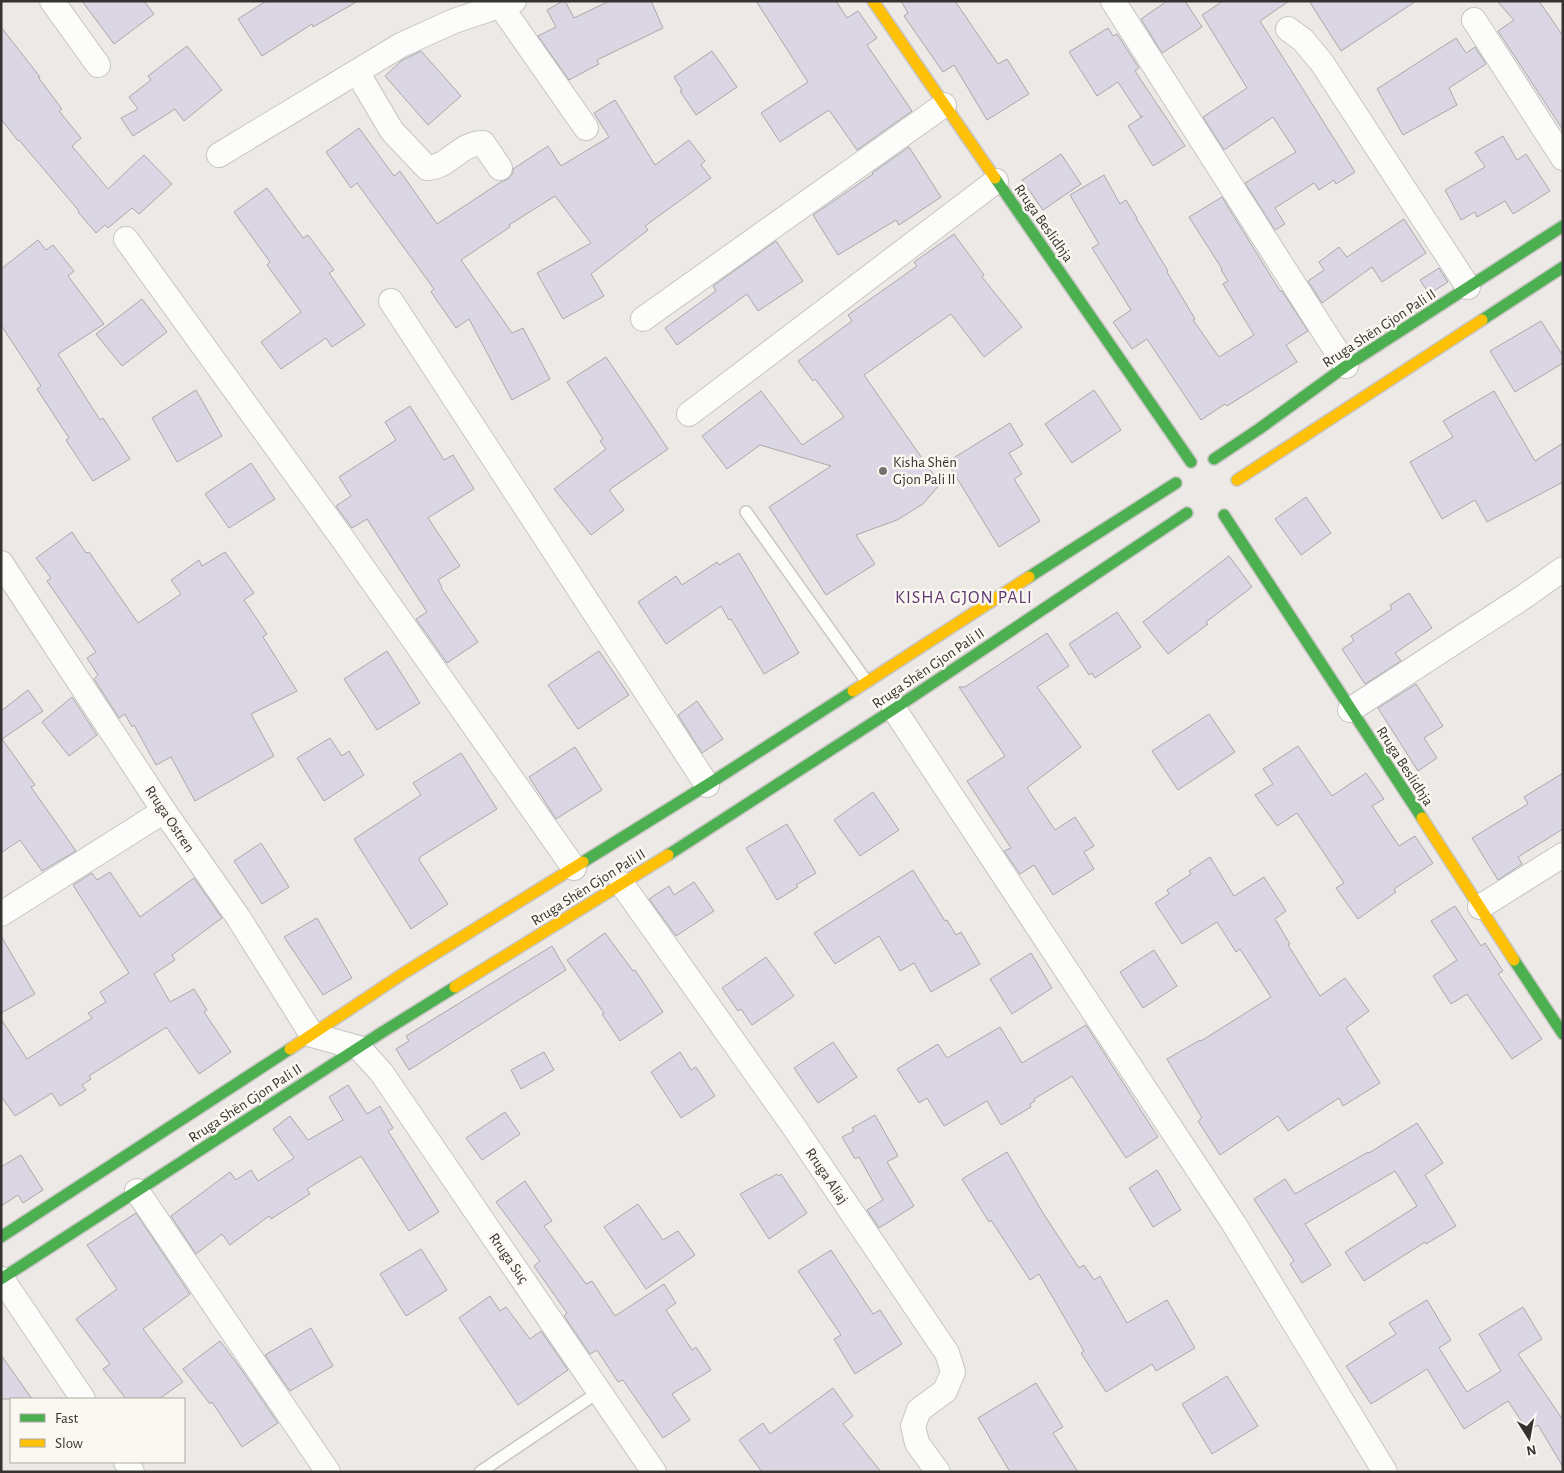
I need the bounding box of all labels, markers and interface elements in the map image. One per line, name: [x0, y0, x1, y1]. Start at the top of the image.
street label: Rruga Beslidhja: [1011, 182, 1076, 265]
street label: Rruga Shën Gjon Pali II: [1320, 286, 1439, 371]
place label: Kisha Shën Gjon Pali II: [893, 455, 957, 487]
marker: Kisha Shën Gjon Pali II: [877, 465, 889, 477]
district label: KISHA GJON PALI: [895, 589, 1033, 607]
street label: Rruga Shën Gjon Pali II: [870, 625, 987, 711]
street label: Rruga Beslidhja: [1373, 724, 1436, 809]
street label: Rruga Ostren: [142, 783, 197, 855]
street label: Rruga Shën Gjon Pali II: [529, 846, 648, 929]
street label: Rruga Shën Gjon Pali II: [186, 1061, 305, 1146]
street label: Rruga Aliaj: [802, 1146, 851, 1207]
street label: Rruga Suç: [486, 1230, 531, 1286]
legend: [10, 1398, 185, 1463]
text: Fast: [55, 1411, 79, 1426]
north arrow: [1504, 1413, 1554, 1463]
text: Slow: [55, 1436, 83, 1451]
text: N: [1525, 1442, 1537, 1458]

